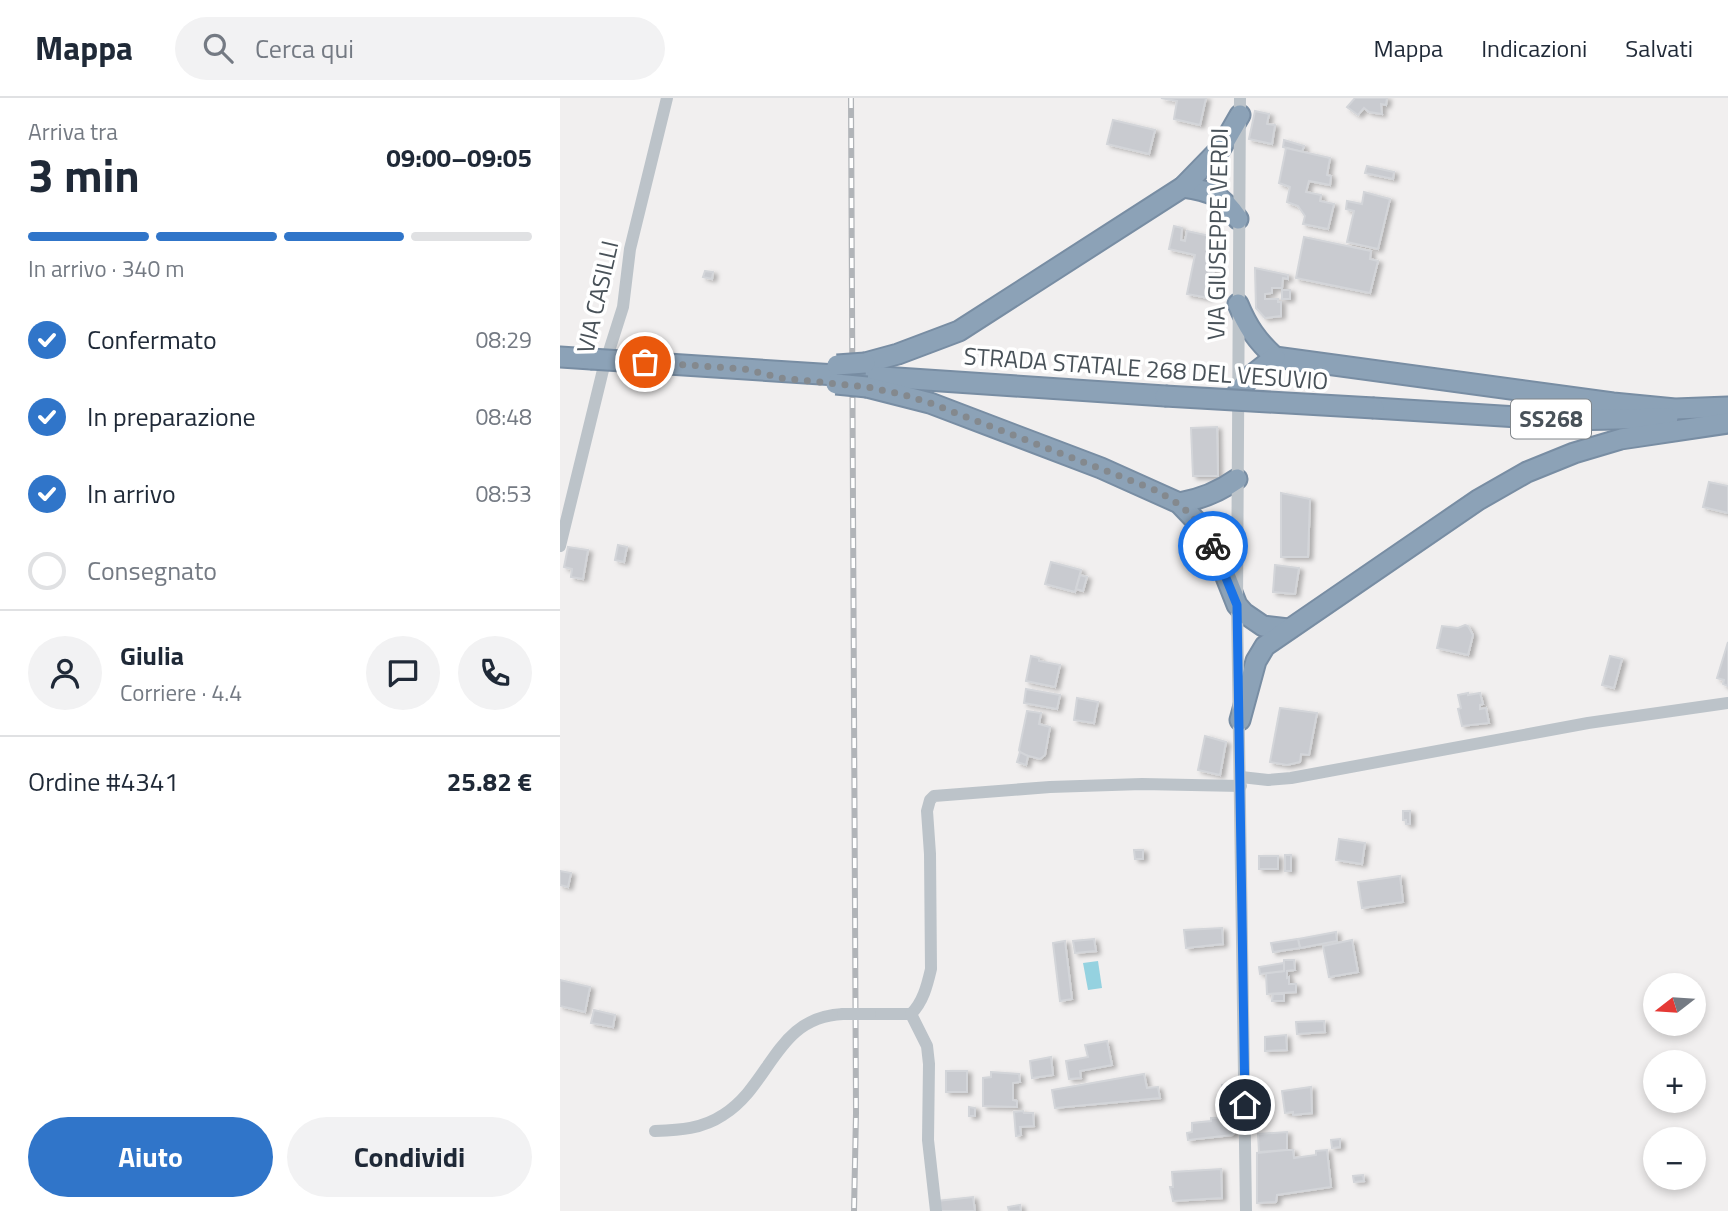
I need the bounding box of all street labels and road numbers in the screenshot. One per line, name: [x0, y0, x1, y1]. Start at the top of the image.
street label: VIA GIUSEPPE VERDI: [1197, 128, 1237, 340]
street label: VIA CASILLI: [567, 237, 627, 357]
street label: STRADA STATALE 268 DEL VESUVIO: [963, 337, 1330, 399]
road number: SS268: [1511, 400, 1591, 438]

